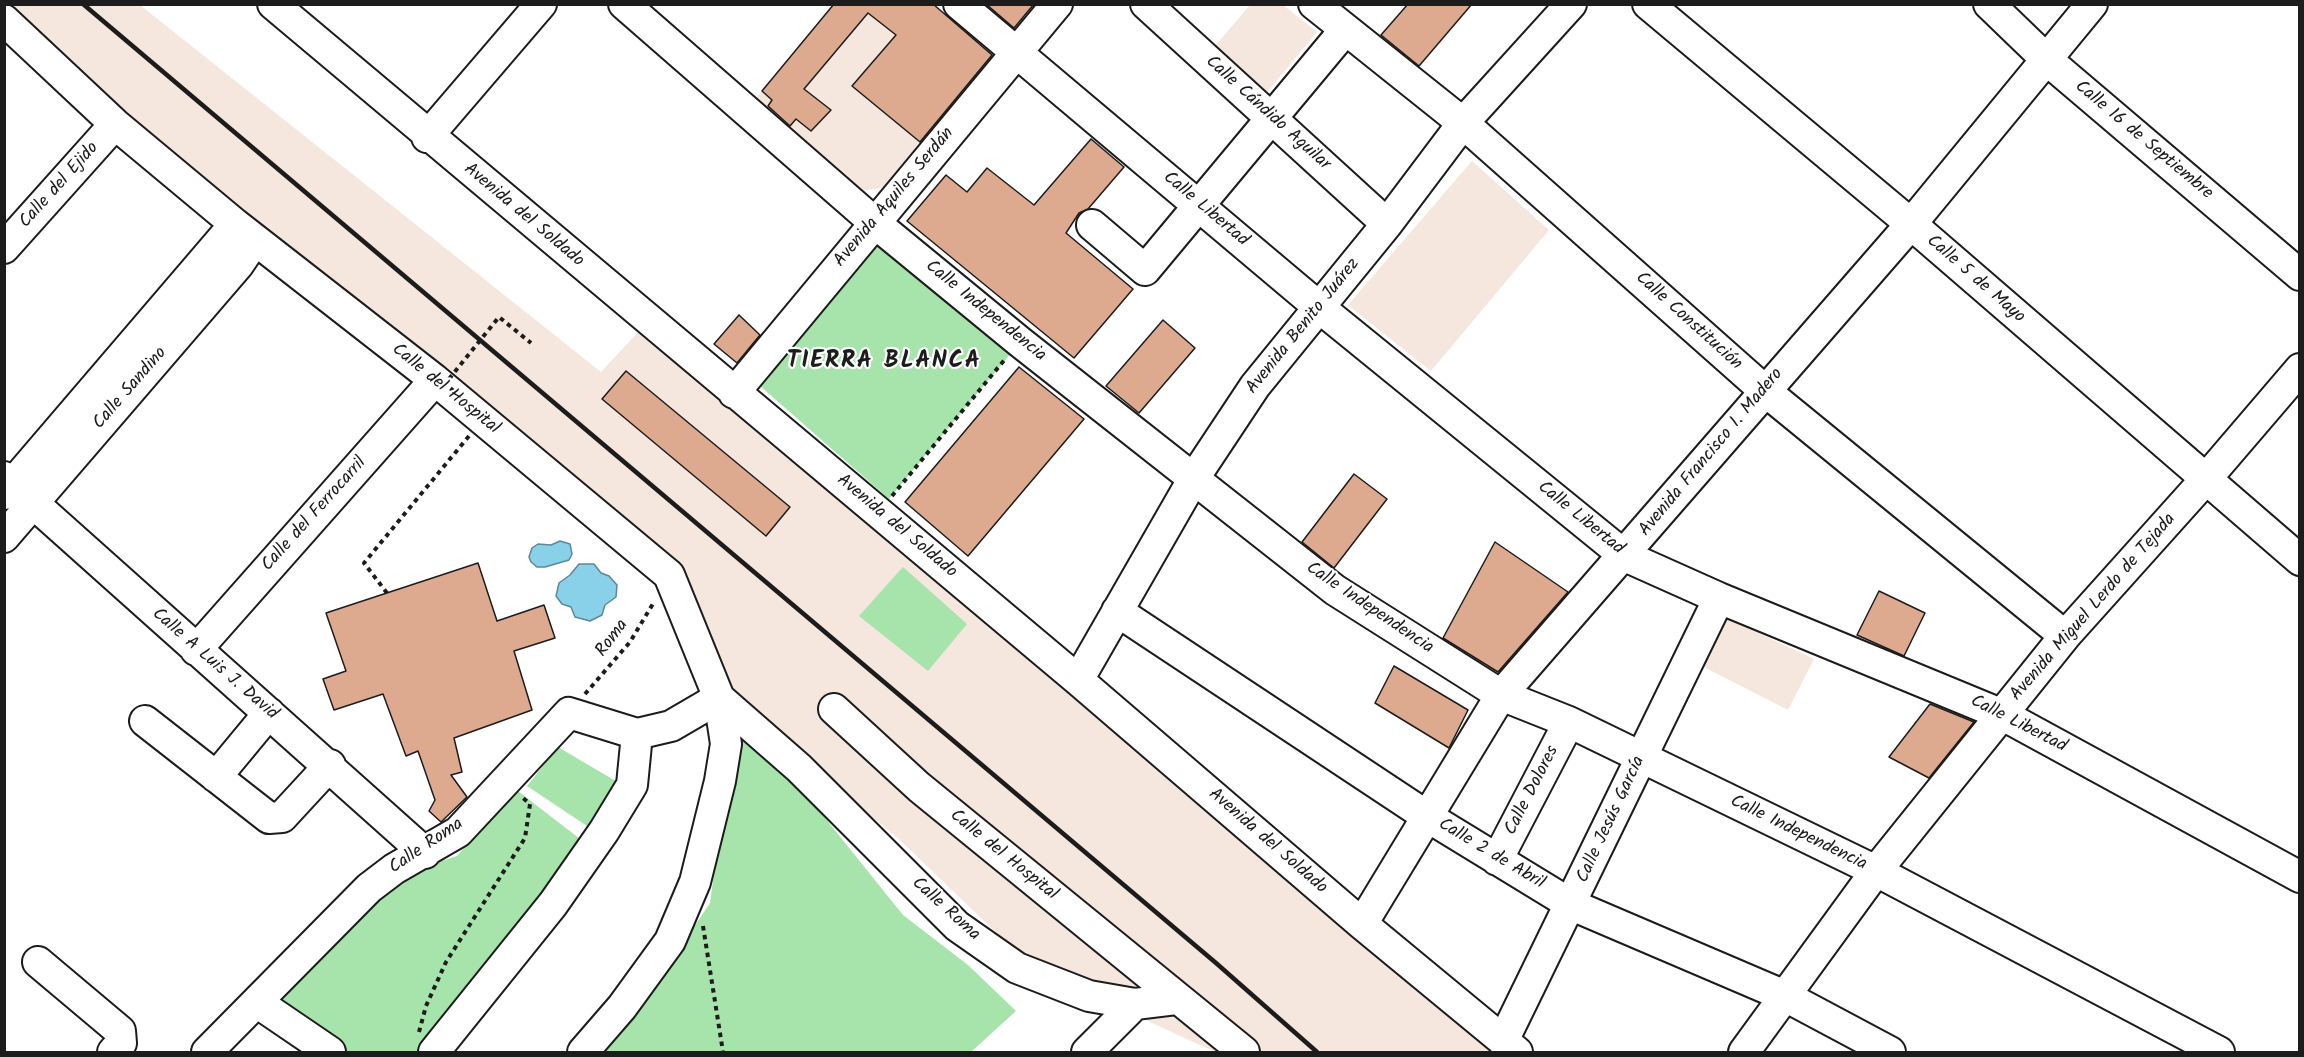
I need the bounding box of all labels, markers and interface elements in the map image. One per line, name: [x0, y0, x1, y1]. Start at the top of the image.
street label: Calle Cándido Aguilar: [1200, 52, 1334, 176]
street label: Calle 16 de Septiembre: [2069, 77, 2217, 205]
street label: Avenida Aquiles Serdán: [830, 124, 960, 272]
street label: Calle del Ejido: [16, 138, 104, 234]
street label: Avenida del Soldado: [458, 159, 588, 273]
street label: Calle Libertad: [1158, 168, 1252, 252]
street label: Calle 5 de Mayo: [1921, 231, 2029, 329]
street label: Avenida Benito Juárez: [1243, 255, 1365, 399]
street label: Calle Independencia: [920, 257, 1050, 367]
street label: Calle Constitución: [1630, 268, 1746, 376]
street label: Calle del Hospital: [387, 340, 503, 440]
street label: Calle Sandino: [89, 343, 173, 435]
district label: TIERRA BLANCA: [787, 349, 981, 377]
street label: Avenida Francisco I. Madero: [1635, 365, 1789, 541]
street label: Calle del Ferrocarril: [258, 453, 372, 577]
street label: Avenida del Soldado: [831, 470, 961, 584]
street label: Calle Libertad: [1532, 477, 1628, 561]
street label: Avenida Miguel Lerdo de Tejada: [2007, 510, 2181, 706]
street label: Calle Independencia: [1301, 558, 1437, 660]
street label: Calle A Luis J. David: [147, 604, 281, 726]
street label: Roma: [592, 616, 634, 662]
street label: Calle Libertad: [1966, 691, 2070, 759]
street label: Calle Dolores: [1501, 743, 1565, 839]
street label: Calle Jesús García: [1573, 753, 1651, 887]
street label: Avenida del Soldado: [1203, 784, 1331, 900]
street label: Calle Independencia: [1726, 792, 1870, 876]
street label: Calle del Hospital: [945, 806, 1061, 906]
street label: Calle Roma: [386, 814, 468, 880]
street label: Calle 2 de Abril: [1434, 815, 1548, 895]
street label: Calle Roma: [906, 874, 984, 946]

